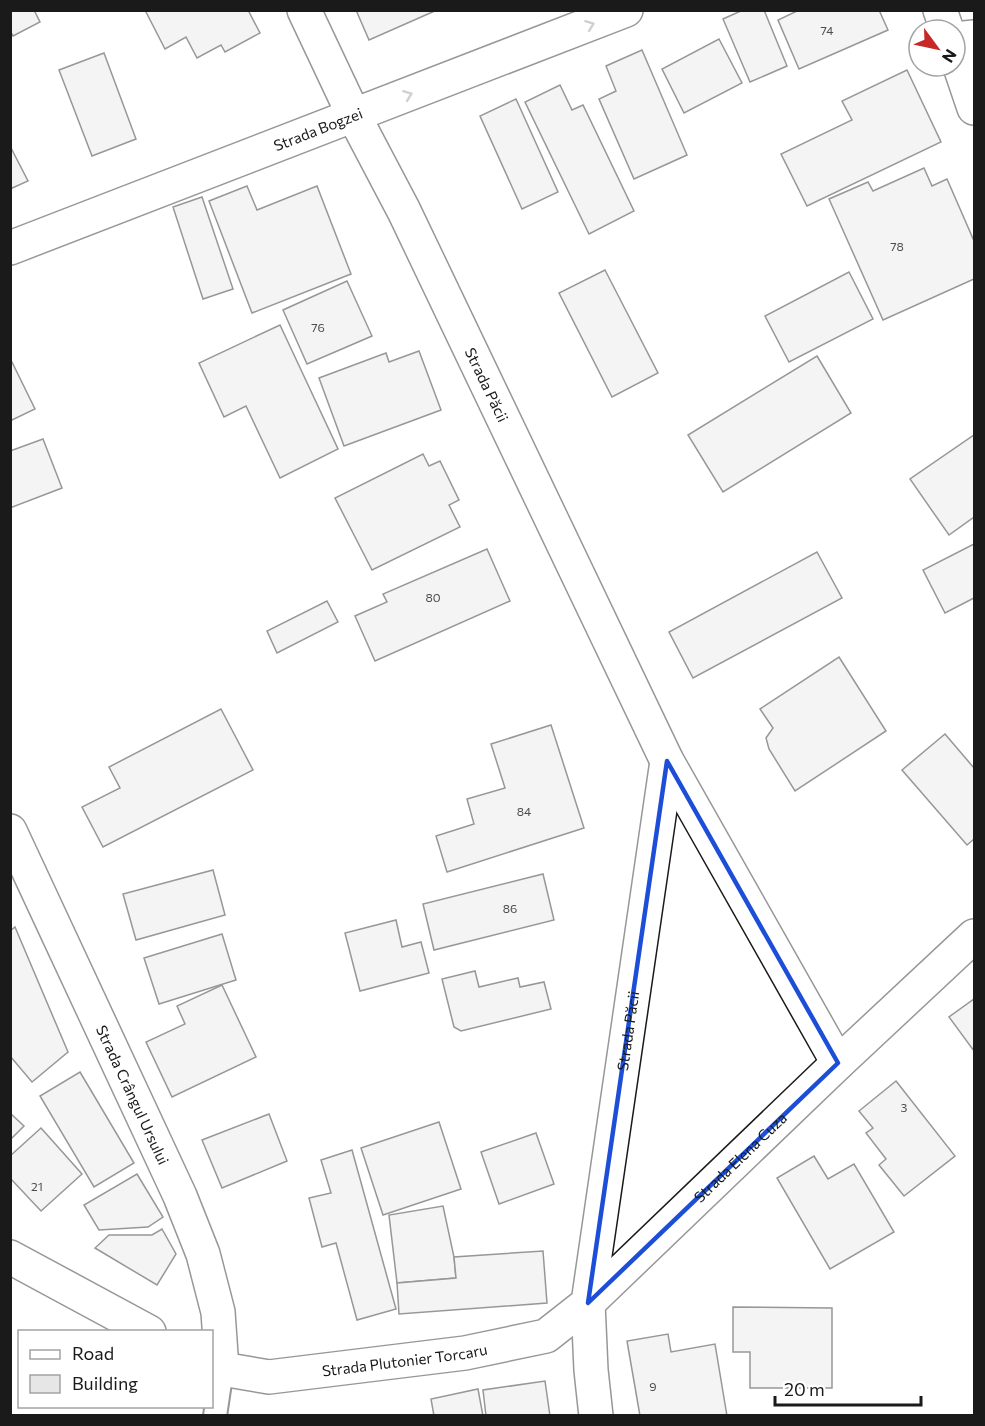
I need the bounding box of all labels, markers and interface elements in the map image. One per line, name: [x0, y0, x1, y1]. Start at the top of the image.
north arrow: [907, 18, 967, 78]
one-way arrow: [584, 19, 595, 32]
house number: 74: [821, 23, 833, 37]
text: N: [939, 46, 961, 67]
one-way arrow: [402, 90, 413, 102]
street label: Strada Bogzei: [271, 104, 365, 154]
house number: 78: [890, 239, 904, 253]
house number: 76: [311, 320, 325, 334]
street label: Strada Păcii: [462, 345, 512, 425]
house number: 80: [425, 590, 441, 604]
house number: 84: [517, 804, 531, 818]
house number: 86: [503, 901, 517, 915]
street label: Strada Păcii: [613, 990, 642, 1072]
street label: Strada Crângul Ursului: [93, 1022, 173, 1167]
house number: 3: [901, 1100, 908, 1114]
street label: Strada Elena Cuza: [690, 1108, 790, 1206]
house number: 21: [31, 1179, 43, 1193]
legend: [18, 1330, 213, 1408]
street label: Strada Plutonier Torcaru: [321, 1340, 489, 1379]
text: Road: [72, 1342, 114, 1364]
scale bar: [775, 1369, 920, 1407]
text: Building: [72, 1372, 138, 1394]
text: 20 m: [784, 1378, 825, 1400]
house number: 9: [649, 1379, 657, 1393]

